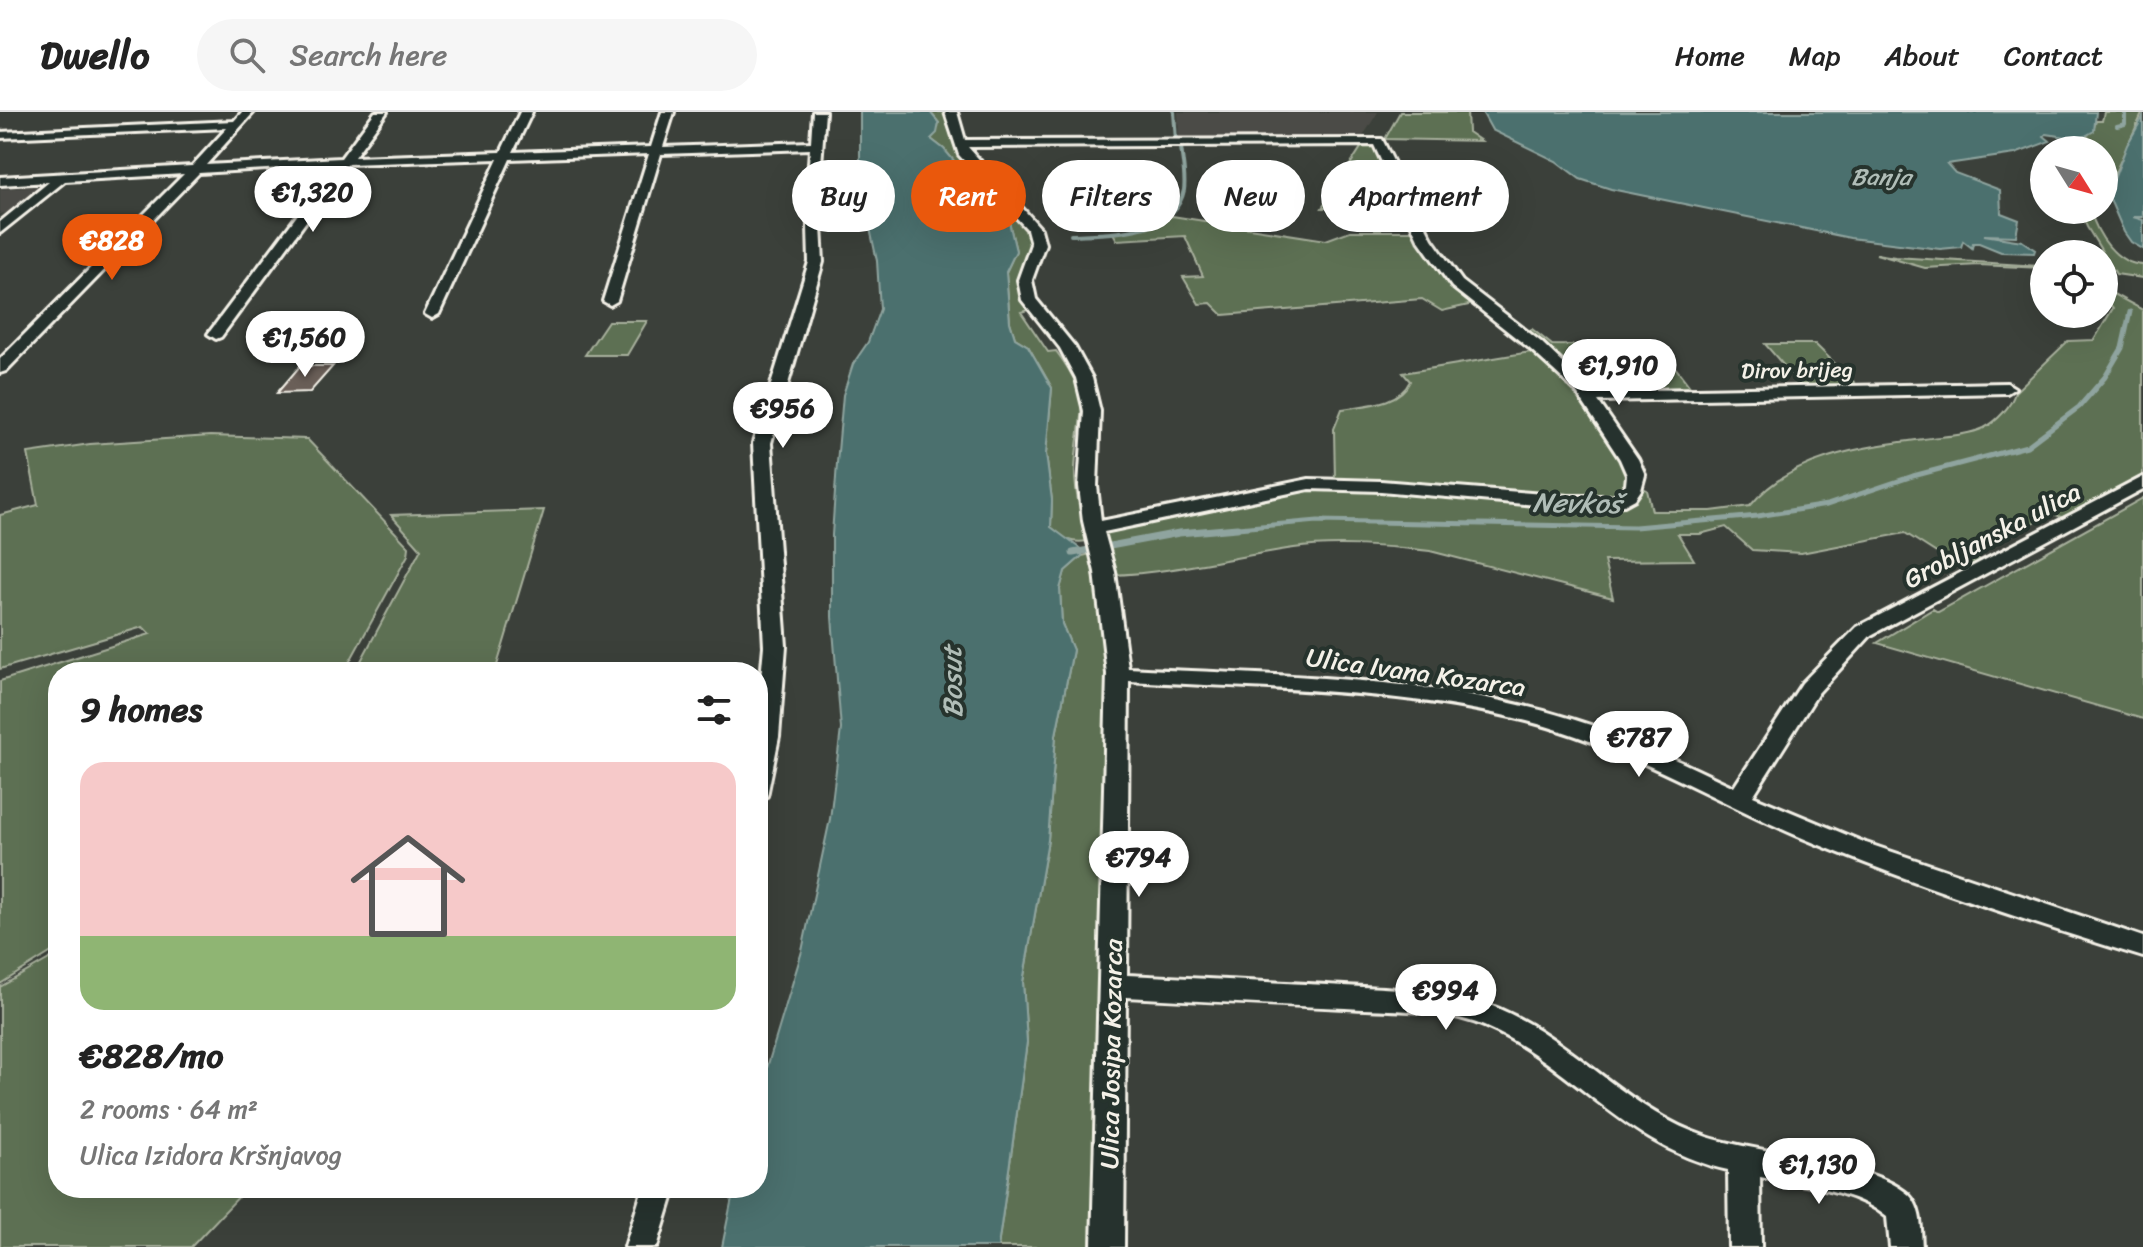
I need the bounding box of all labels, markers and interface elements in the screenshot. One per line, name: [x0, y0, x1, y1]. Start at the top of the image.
search box: [197, 19, 757, 91]
text: Dwello: [40, 22, 149, 89]
text: Search here: [289, 28, 448, 82]
text: Home: [1675, 31, 1745, 80]
text: Map: [1789, 31, 1840, 80]
text: About: [1884, 31, 1960, 80]
text: Contact: [2004, 31, 2103, 80]
icon: search: [225, 33, 269, 77]
north arrow: [2030, 136, 2118, 224]
map controls: [2030, 136, 2118, 328]
water label: Banja: [1851, 156, 1914, 198]
chip: Buy: [792, 160, 895, 232]
chip: Rent: [911, 160, 1026, 232]
chip: Filters: [1042, 160, 1180, 232]
chip: New: [1196, 160, 1305, 232]
chip: Apartment: [1321, 160, 1509, 232]
pin: €1,320: [248, 166, 378, 234]
text: €1,320: [272, 169, 354, 215]
pin: €828: [65, 214, 159, 282]
text: €828: [80, 217, 144, 263]
button: locate: [2030, 240, 2118, 328]
pin: €1,560: [240, 311, 370, 379]
text: €1,560: [264, 314, 346, 360]
pin: €1,910: [1554, 339, 1684, 407]
text: €1,910: [1580, 342, 1658, 388]
street label: Dirov brijeg: [1741, 350, 1853, 390]
pin: €956: [736, 382, 830, 450]
text: €956: [751, 385, 815, 431]
street label: Grobljanska ulica: [1895, 469, 2089, 601]
water label: Nevkoš: [1532, 478, 1629, 528]
street label: Ulica Ivana Kozarca: [1303, 634, 1529, 710]
water label: Bosut: [927, 643, 977, 718]
text: 9 homes: [80, 680, 202, 740]
icon: filters: [692, 688, 736, 732]
pin: €787: [1592, 711, 1686, 779]
text: €787: [1608, 714, 1670, 760]
icon: home: [336, 814, 480, 958]
pin: €794: [1092, 831, 1186, 899]
text: €794: [1107, 834, 1171, 880]
street label: Ulica Josipa Kozarca: [1086, 938, 1136, 1170]
pin: €994: [1399, 964, 1493, 1032]
text: €994: [1413, 967, 1479, 1013]
text: €828/mo: [80, 1026, 223, 1086]
text: 2 rooms · 64 m²: [80, 1086, 258, 1132]
text: Ulica Izidora Kršnjavog: [80, 1132, 342, 1178]
pin: €1,130: [1754, 1138, 1884, 1206]
text: €1,130: [1780, 1141, 1858, 1187]

